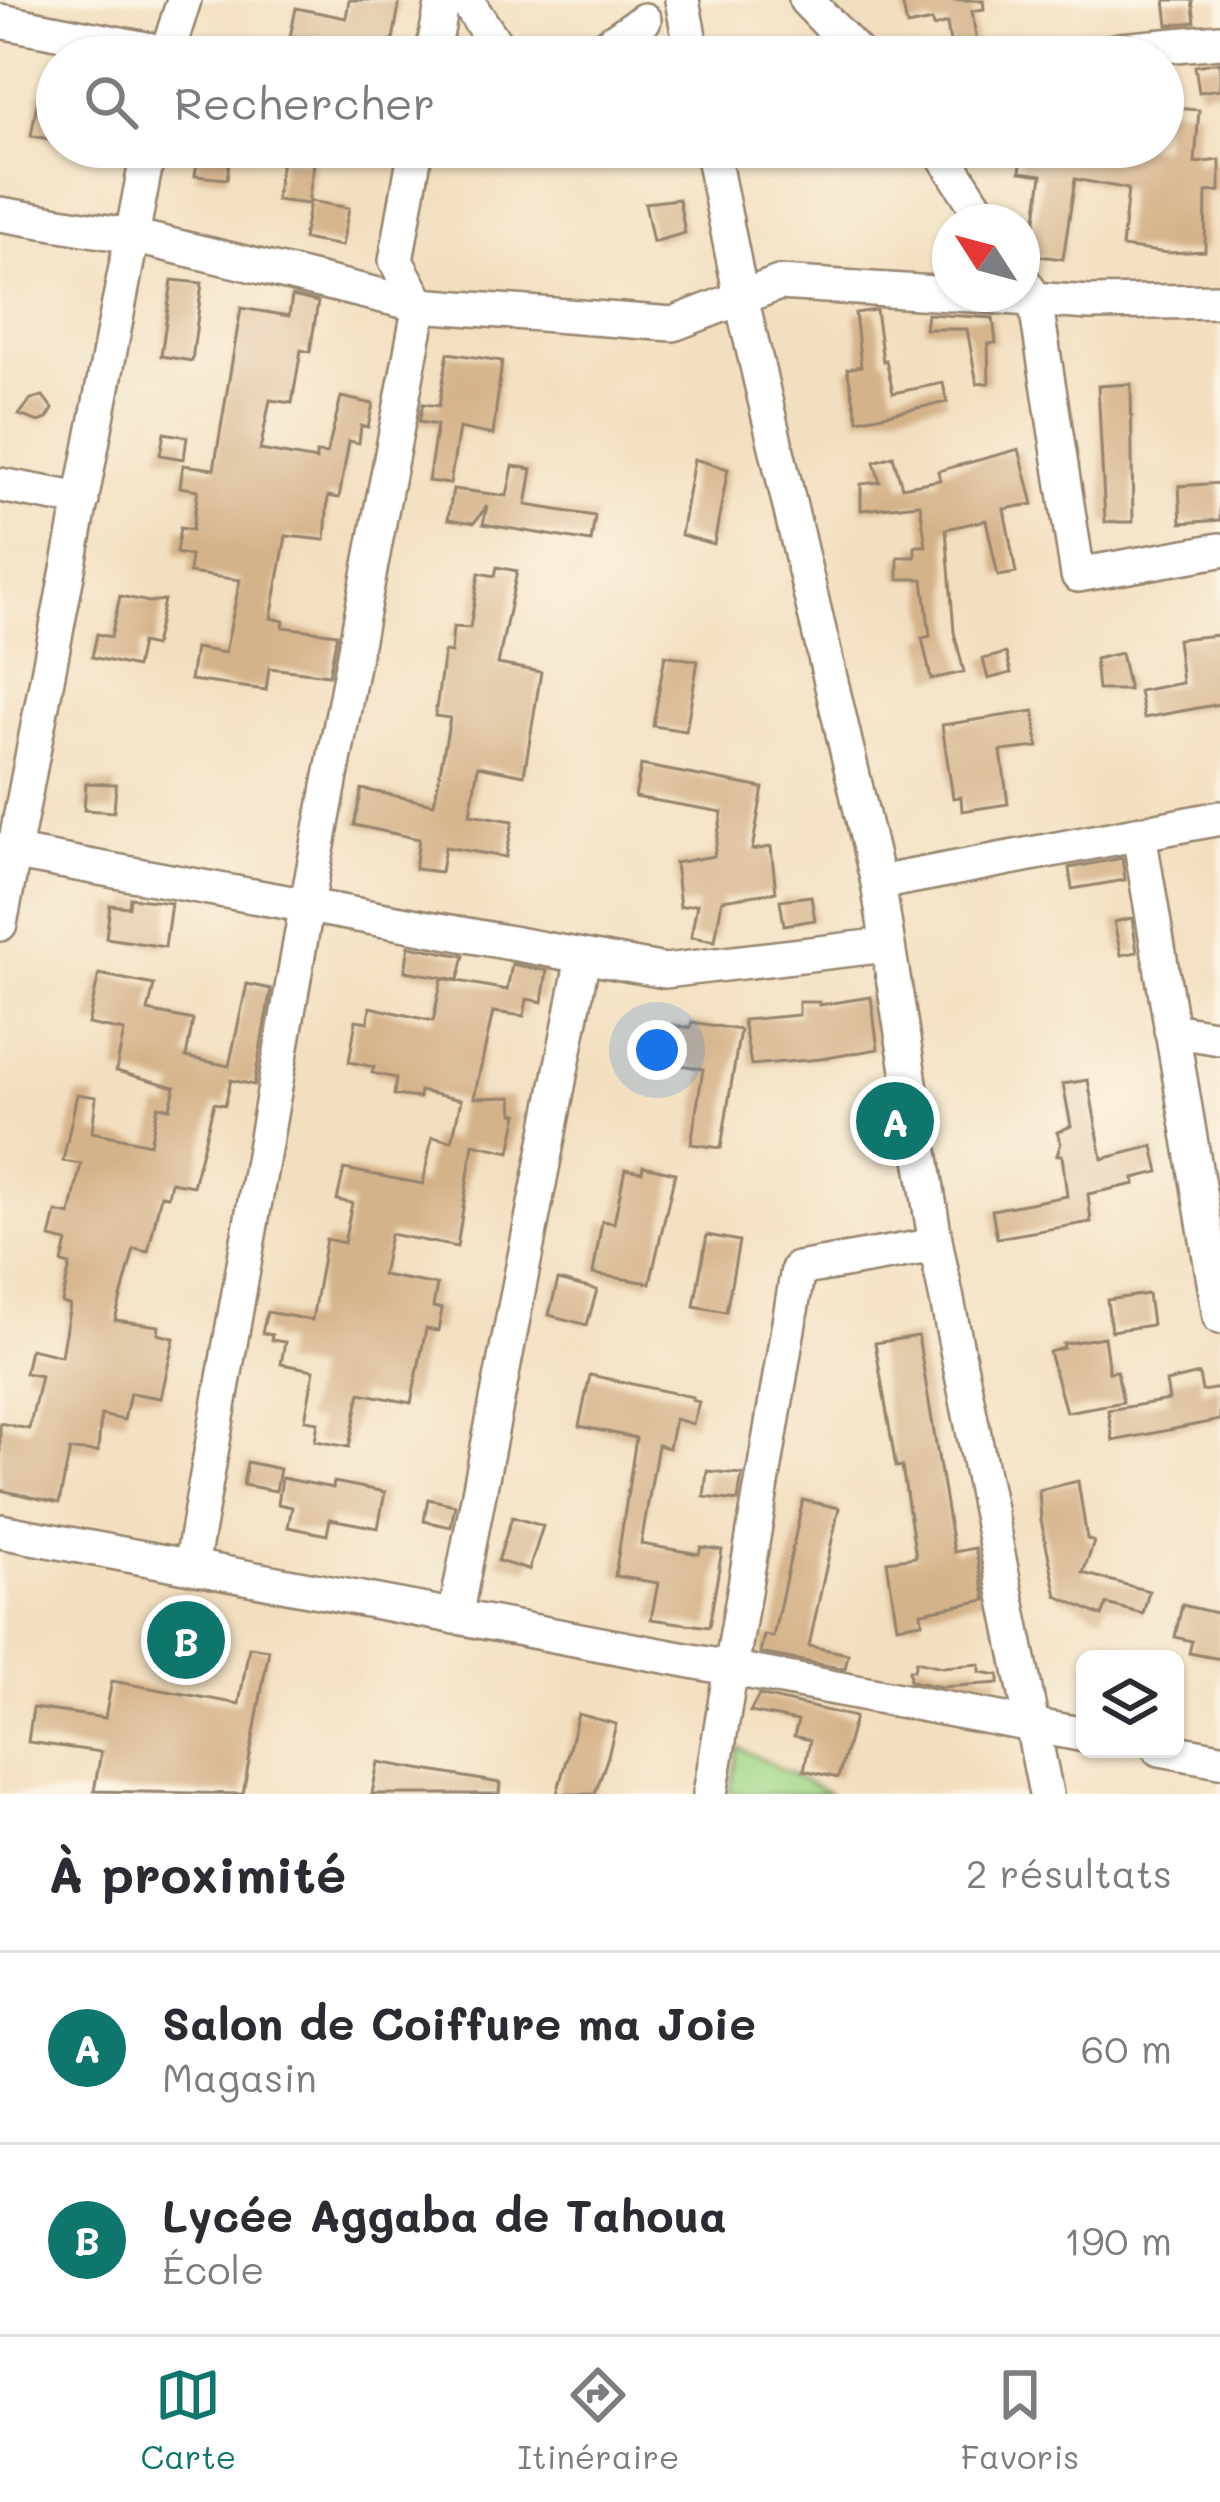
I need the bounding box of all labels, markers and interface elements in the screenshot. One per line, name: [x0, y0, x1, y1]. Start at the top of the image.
search box: [36, 36, 1184, 168]
icon: search: [78, 69, 144, 135]
text: Rechercher: [174, 73, 435, 131]
north arrow: [932, 204, 1040, 312]
your location: [627, 1020, 687, 1080]
pin: A: [856, 1076, 934, 1166]
pin: B: [147, 1595, 225, 1685]
map controls: [1076, 1650, 1184, 1758]
button: layers: [1076, 1650, 1184, 1758]
text: À proximité: [48, 1839, 346, 1906]
text: 2 résultats: [966, 1847, 1172, 1898]
text: Salon de Coiffure ma Joie: [162, 1993, 756, 2051]
text: A: [73, 2022, 101, 2073]
text: 60 m: [1081, 2022, 1172, 2073]
text: Magasin: [162, 2051, 317, 2102]
text: Lycée Aggaba de Tahoua: [162, 2185, 727, 2243]
text: B: [74, 2214, 100, 2265]
text: 190 m: [1064, 2214, 1172, 2265]
text: École: [162, 2243, 264, 2294]
tab: Carte: [141, 2362, 236, 2477]
tab: Itinéraire: [517, 2362, 679, 2477]
tab: Favoris: [961, 2362, 1079, 2477]

